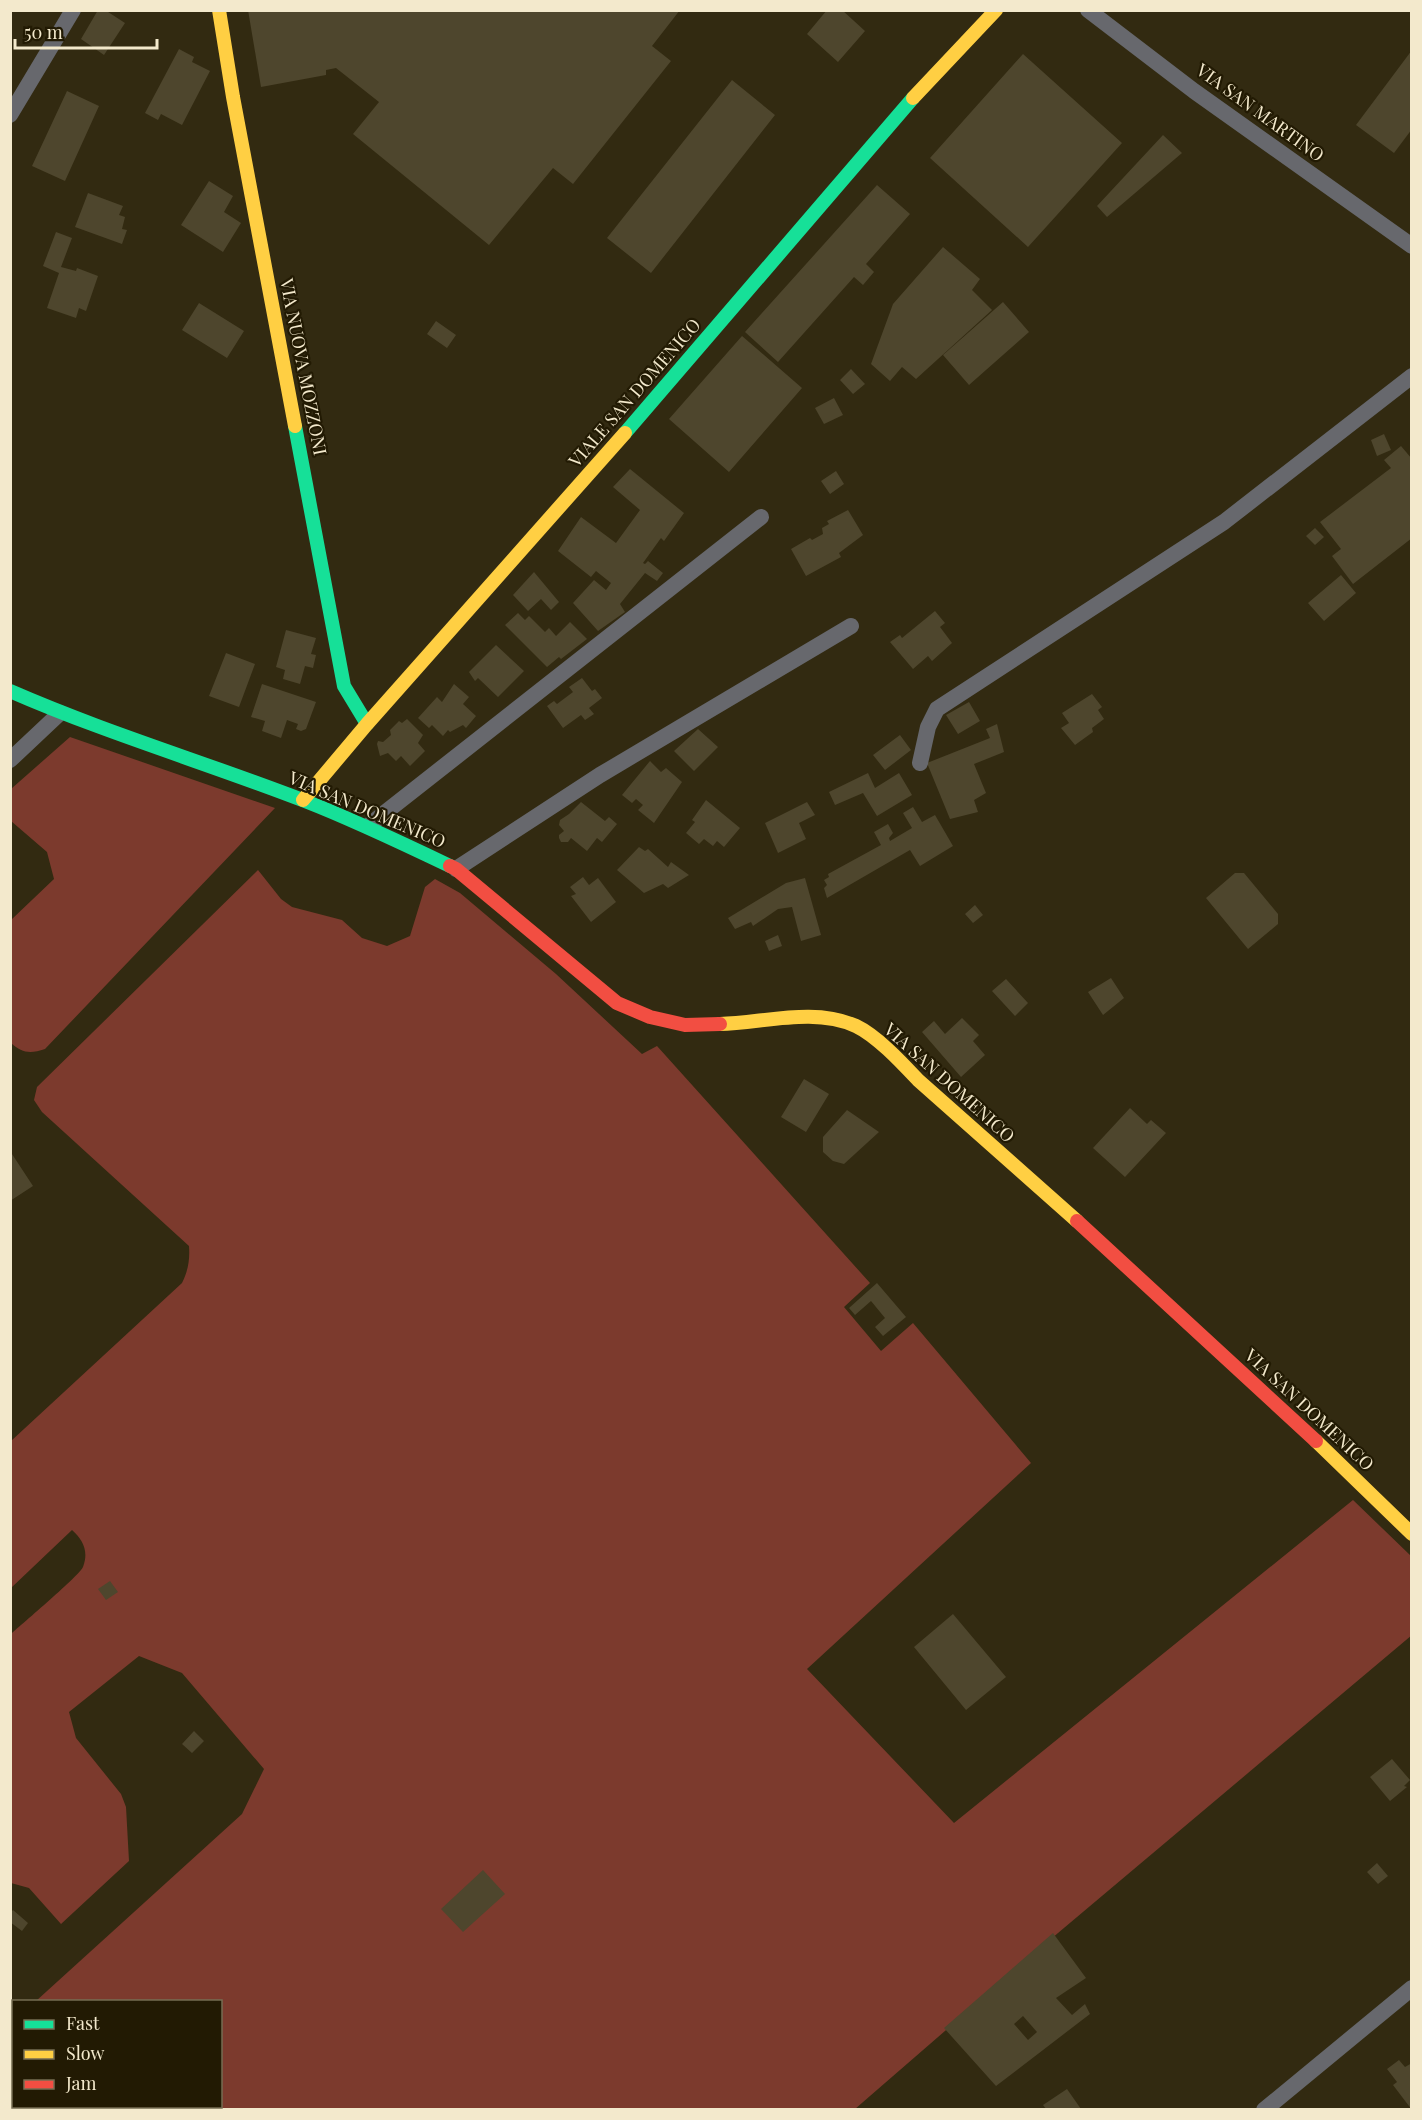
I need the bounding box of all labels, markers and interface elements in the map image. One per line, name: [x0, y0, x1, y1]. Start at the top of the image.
scale bar: [15, 12, 158, 50]
text: 50 m: [24, 20, 63, 44]
street label: VIA SAN MARTINO: [1191, 57, 1329, 167]
street label: VIA NUOVA MOZZONI: [275, 275, 333, 457]
street label: VIALE SAN DOMENICO: [562, 313, 705, 472]
street label: VIA SAN DOMENICO: [284, 765, 450, 853]
street label: VIA SAN DOMENICO: [878, 1016, 1020, 1147]
street label: VIA SAN DOMENICO: [1239, 1342, 1379, 1475]
legend: [12, 2000, 222, 2108]
text: Fast: [66, 2011, 100, 2035]
text: Slow: [66, 2041, 104, 2065]
text: Jam: [65, 2071, 96, 2095]

